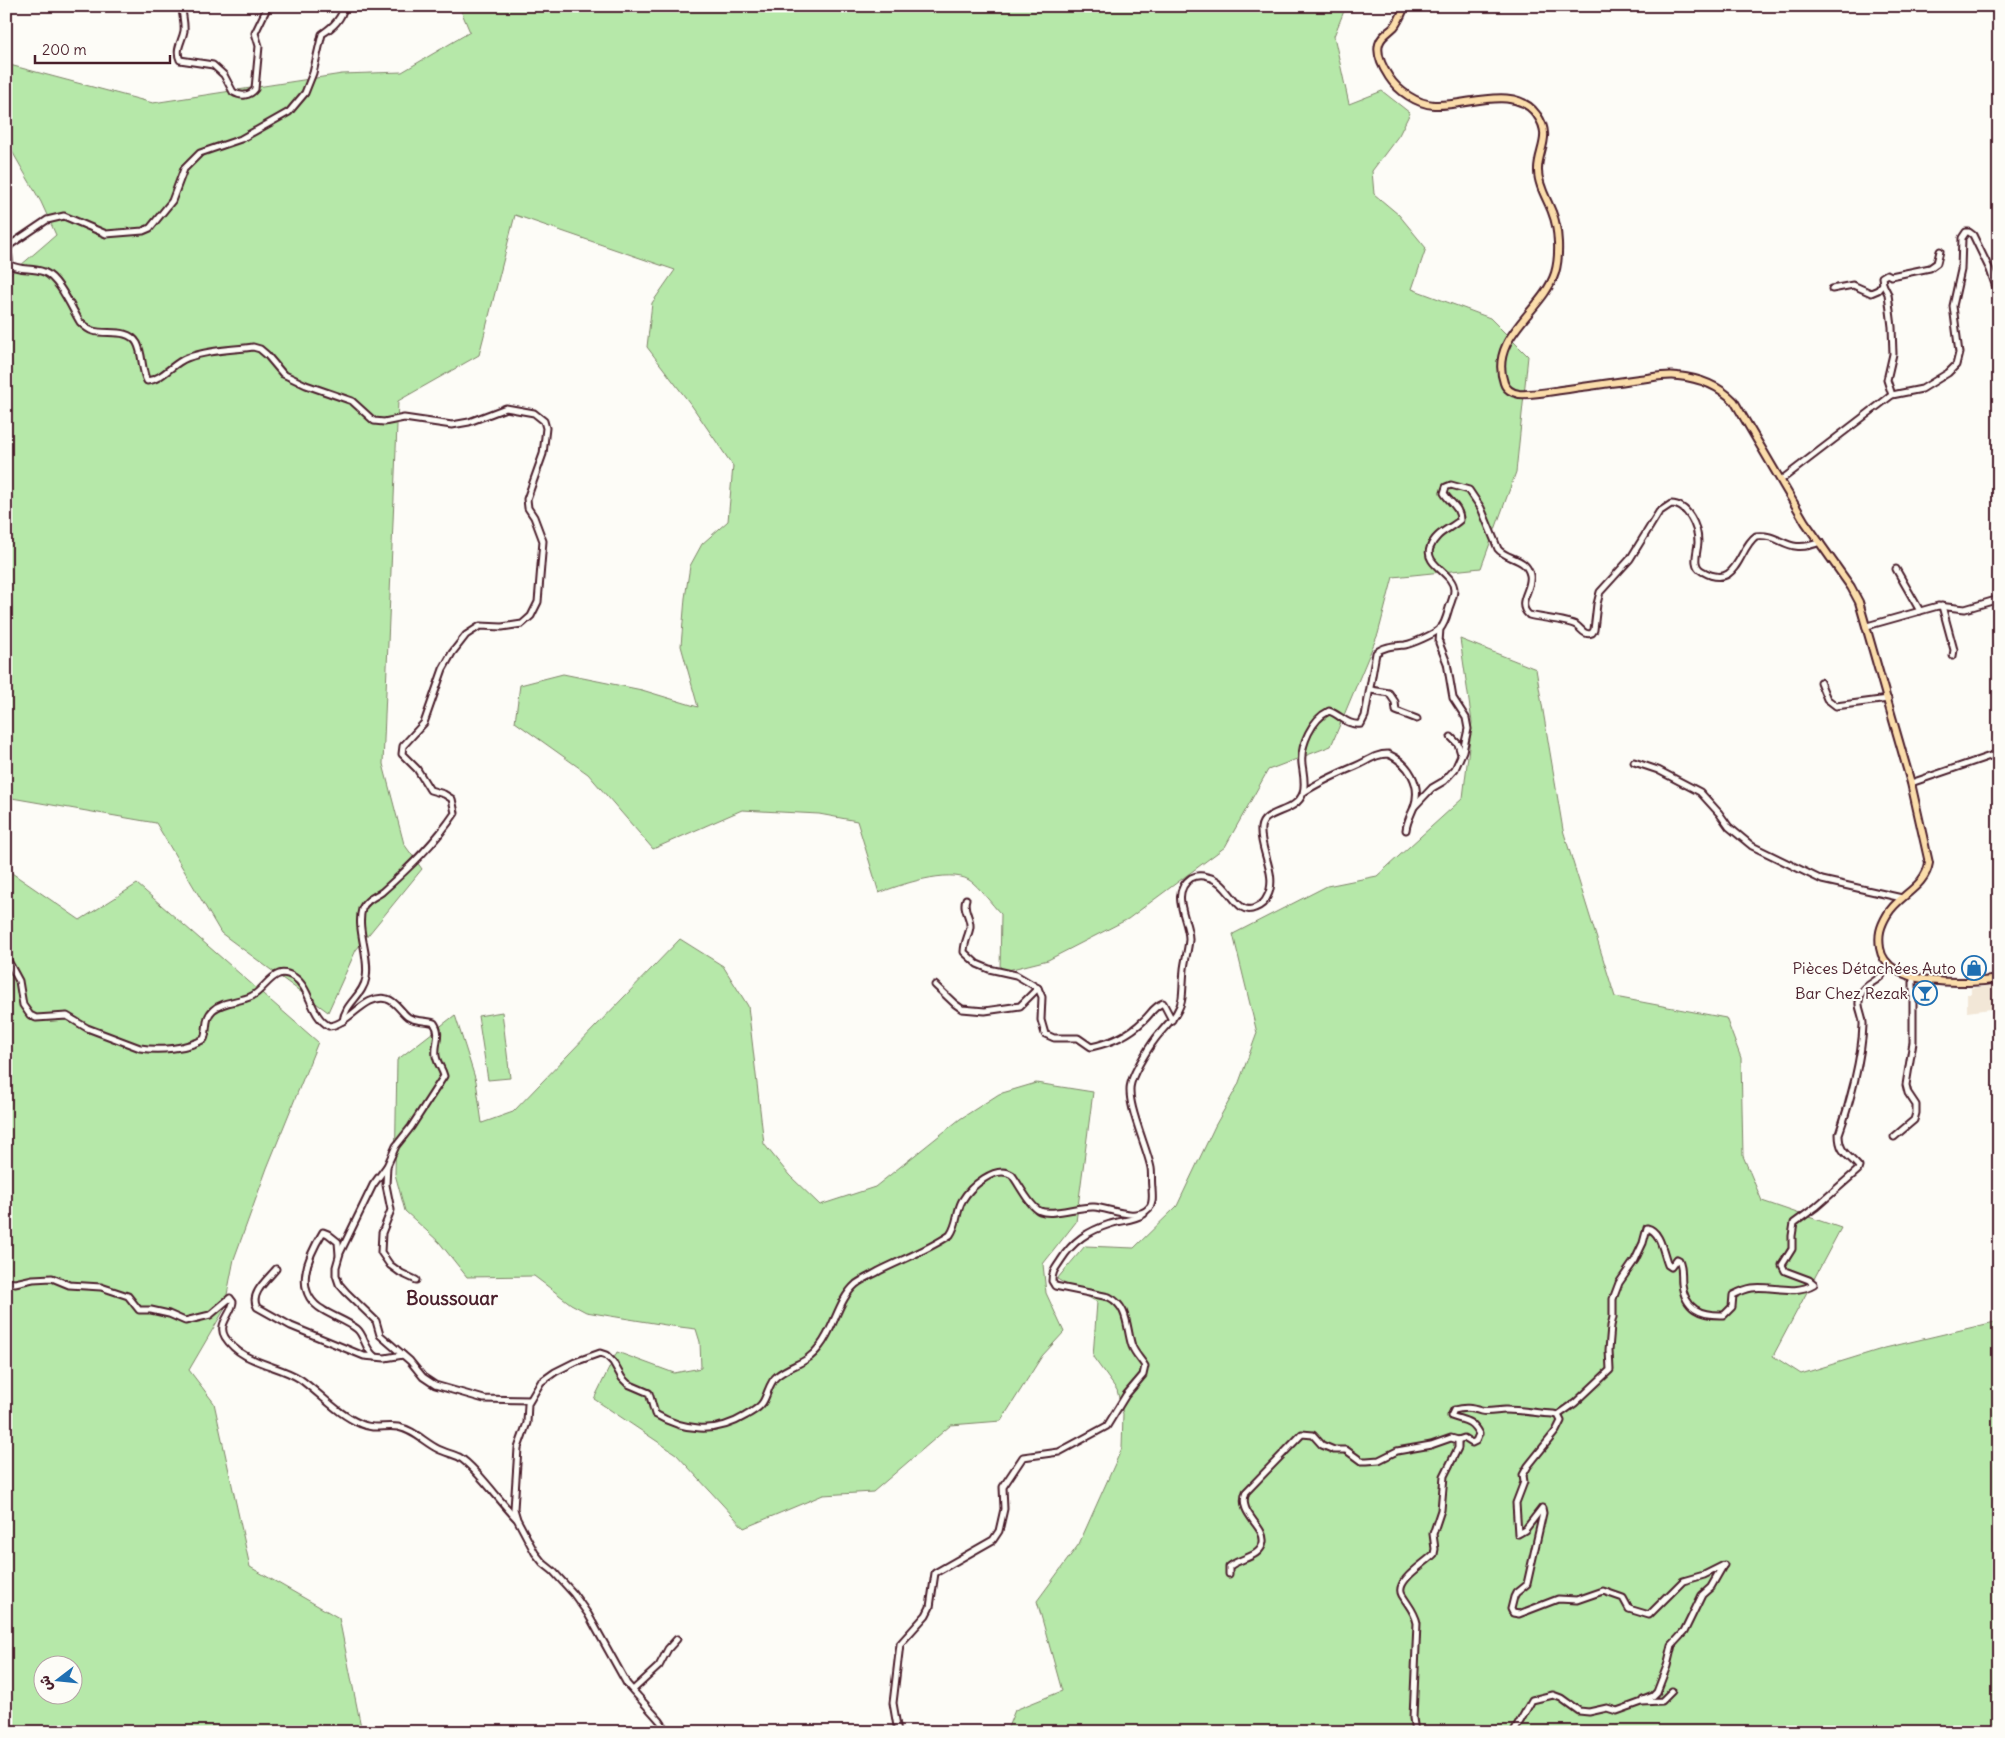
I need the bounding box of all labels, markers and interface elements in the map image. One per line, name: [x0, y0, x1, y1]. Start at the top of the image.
scale bar: [35, 32, 170, 64]
text: 200 m: [42, 40, 87, 59]
shop icon: Pièces Détachées Auto: [1961, 955, 1987, 981]
place label: Pièces Détachées Auto: [1792, 958, 1956, 978]
bar icon: Bar Chez Rezak: [1912, 980, 1938, 1006]
place label: Bar Chez Rezak: [1795, 983, 1908, 1003]
district label: Boussouar: [406, 1286, 498, 1310]
north arrow: [32, 1656, 82, 1706]
text: ش: [35, 1674, 56, 1693]

